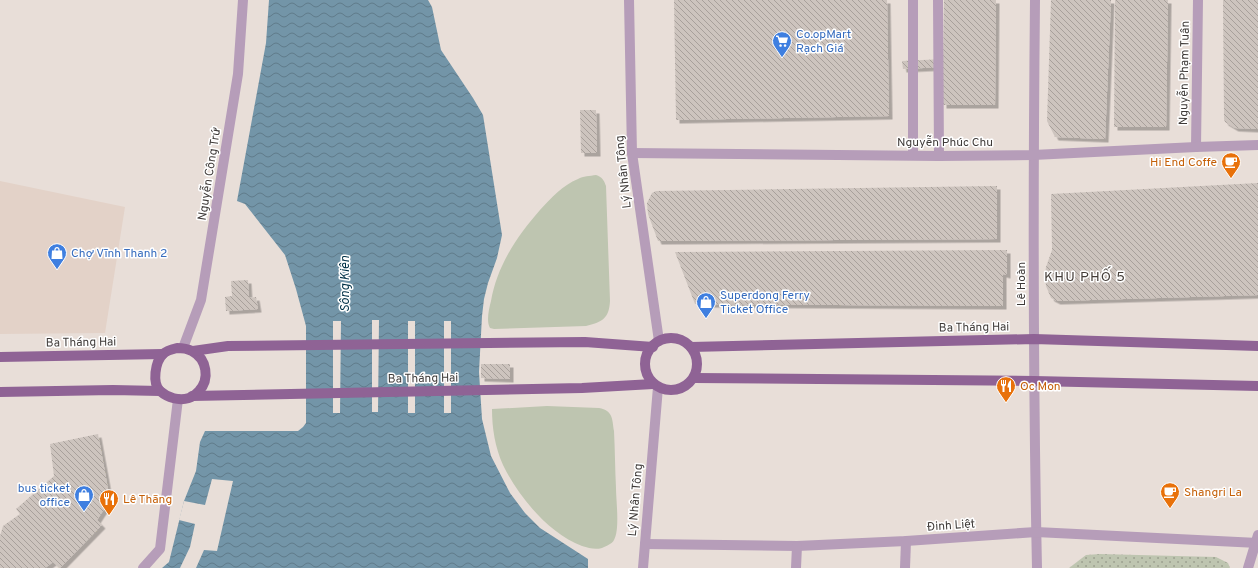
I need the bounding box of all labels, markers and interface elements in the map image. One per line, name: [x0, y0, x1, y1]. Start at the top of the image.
street label: Nguyễn Phạm Tuân: [1176, 21, 1194, 125]
place label: Co.opMart Rạch Giá: [796, 27, 851, 57]
supermarket icon: Co.opMart Rạch Giá: [771, 30, 793, 58]
street label: Nguyễn Công Trứ: [195, 126, 225, 222]
street label: Lý Nhân Tông: [612, 135, 636, 209]
street label: Nguyễn Phúc Chu: [897, 135, 993, 151]
cafe icon: Hi End Coffe: [1220, 151, 1242, 179]
place label: Hi End Coffe: [1150, 155, 1217, 171]
shop icon: Chợ Vĩnh Thanh 2: [46, 242, 68, 270]
place label: Chợ Vĩnh Thanh 2: [71, 246, 167, 262]
water label: Sông Kiên: [338, 256, 354, 312]
street label: Lê Hoàn: [1014, 262, 1030, 306]
district label: KHU PHỐ 5: [1044, 266, 1126, 286]
place label: Superdong Ferry Ticket Office: [720, 288, 810, 318]
shop icon: Superdong Ferry Ticket Office: [695, 291, 717, 319]
street label: Ba Tháng Hai: [939, 319, 1009, 337]
street label: Ba Tháng Hai: [46, 334, 116, 352]
street label: Ba Tháng Hai: [388, 370, 458, 388]
restaurant icon: Oc Mon: [995, 375, 1017, 403]
place label: Oc Mon: [1020, 379, 1061, 395]
street label: Lý Nhân Tông: [625, 463, 647, 537]
place label: bus ticket office: [18, 481, 70, 511]
cafe icon: Shangri La: [1159, 481, 1181, 509]
shop icon: bus ticket office: [73, 484, 95, 512]
place label: Shangri La: [1184, 485, 1242, 501]
restaurant icon: Lê Thāng: [98, 488, 120, 516]
place label: Lê Thāng: [123, 492, 172, 508]
street label: Đinh Liệt: [926, 516, 976, 536]

